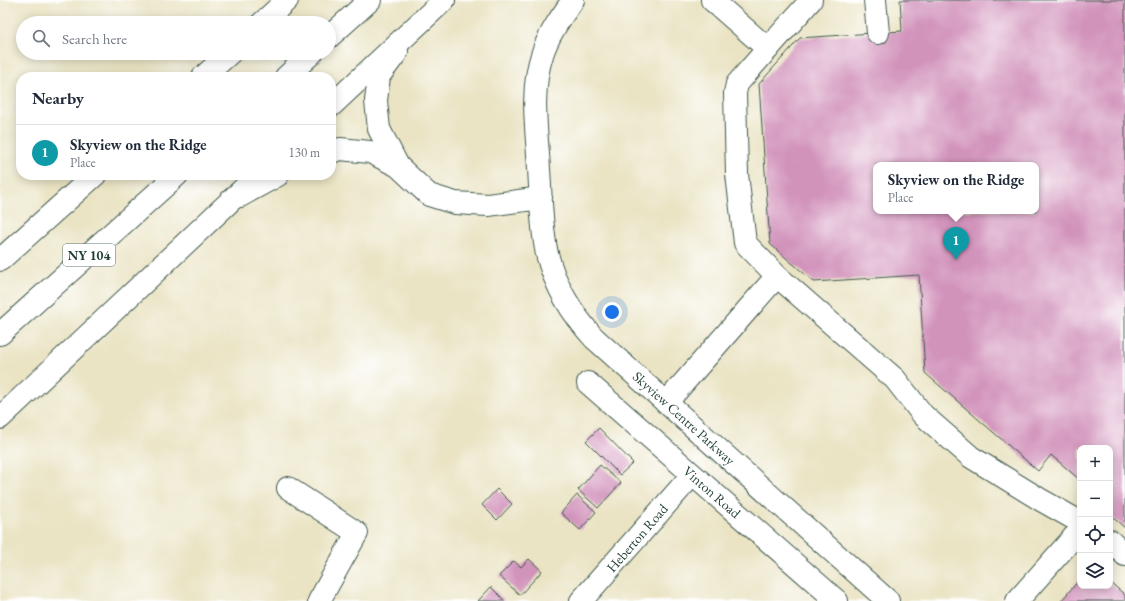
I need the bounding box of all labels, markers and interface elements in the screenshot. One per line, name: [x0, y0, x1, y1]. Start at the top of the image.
search box: [16, 16, 336, 60]
icon: search: [30, 27, 52, 49]
text: Search here: [62, 29, 127, 48]
text: Nearby: [32, 87, 84, 109]
text: Skyview on the Ridge: [70, 135, 207, 154]
text: 1: [42, 144, 48, 161]
text: 130 m: [289, 144, 320, 161]
text: Place: [70, 154, 96, 171]
popup: [873, 162, 1039, 214]
text: Skyview on the Ridge: [888, 170, 1024, 189]
text: Place: [888, 189, 913, 206]
pin: 1: [943, 227, 969, 260]
road number: NY 104: [63, 244, 115, 266]
your location: [602, 302, 622, 322]
street label: Skyview Centre Parkway: [629, 367, 740, 469]
map controls: [1077, 445, 1113, 589]
button: +: [1077, 445, 1113, 481]
street label: Vinton Road: [679, 462, 745, 523]
button: −: [1077, 481, 1113, 517]
street label: Heberton Road: [602, 499, 672, 576]
button: locate: [1077, 517, 1113, 553]
button: layers: [1077, 553, 1113, 589]

